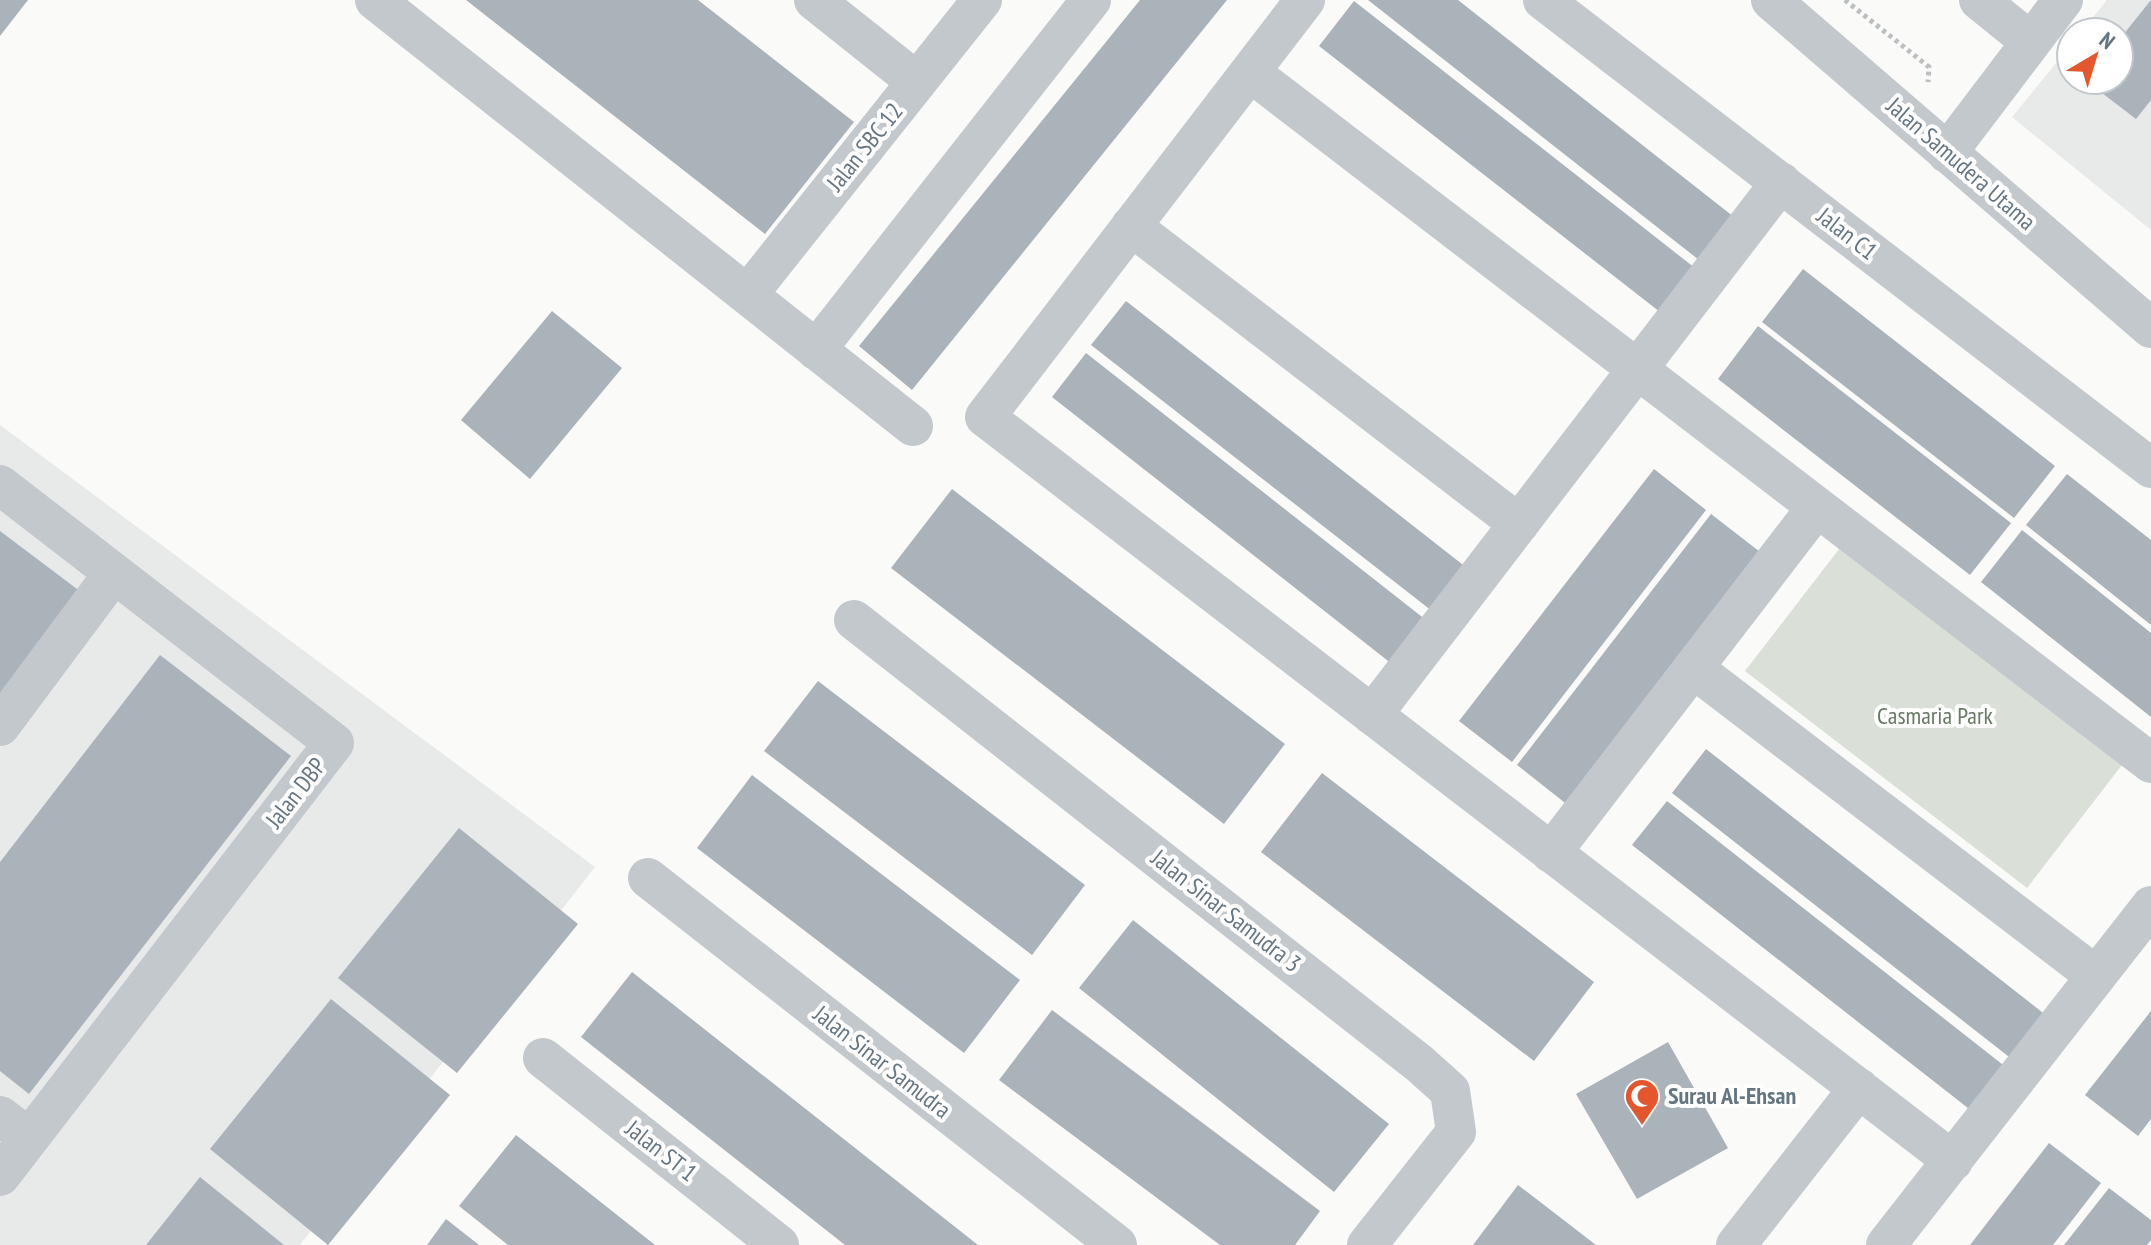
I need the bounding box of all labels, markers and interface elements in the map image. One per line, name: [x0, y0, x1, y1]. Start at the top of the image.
north arrow: [2055, 16, 2135, 96]
text: N: [2094, 26, 2121, 55]
street label: Jalan Samudera Utama: [1880, 90, 2042, 237]
street label: Jalan SBC 12: [819, 96, 910, 198]
street label: Jalan C1: [1810, 200, 1884, 267]
park label: Casmaria Park: [1877, 700, 1994, 731]
street label: Jalan DBP: [258, 751, 333, 835]
street label: Jalan Sinar Samudra 3: [1144, 842, 1308, 979]
street label: Jalan Sinar Samudra: [807, 998, 957, 1125]
mosque icon: Surau Al-Ehsan: [1623, 1077, 1661, 1127]
place label: Surau Al-Ehsan: [1668, 1080, 1796, 1111]
street label: Jalan ST 1: [619, 1112, 703, 1188]

